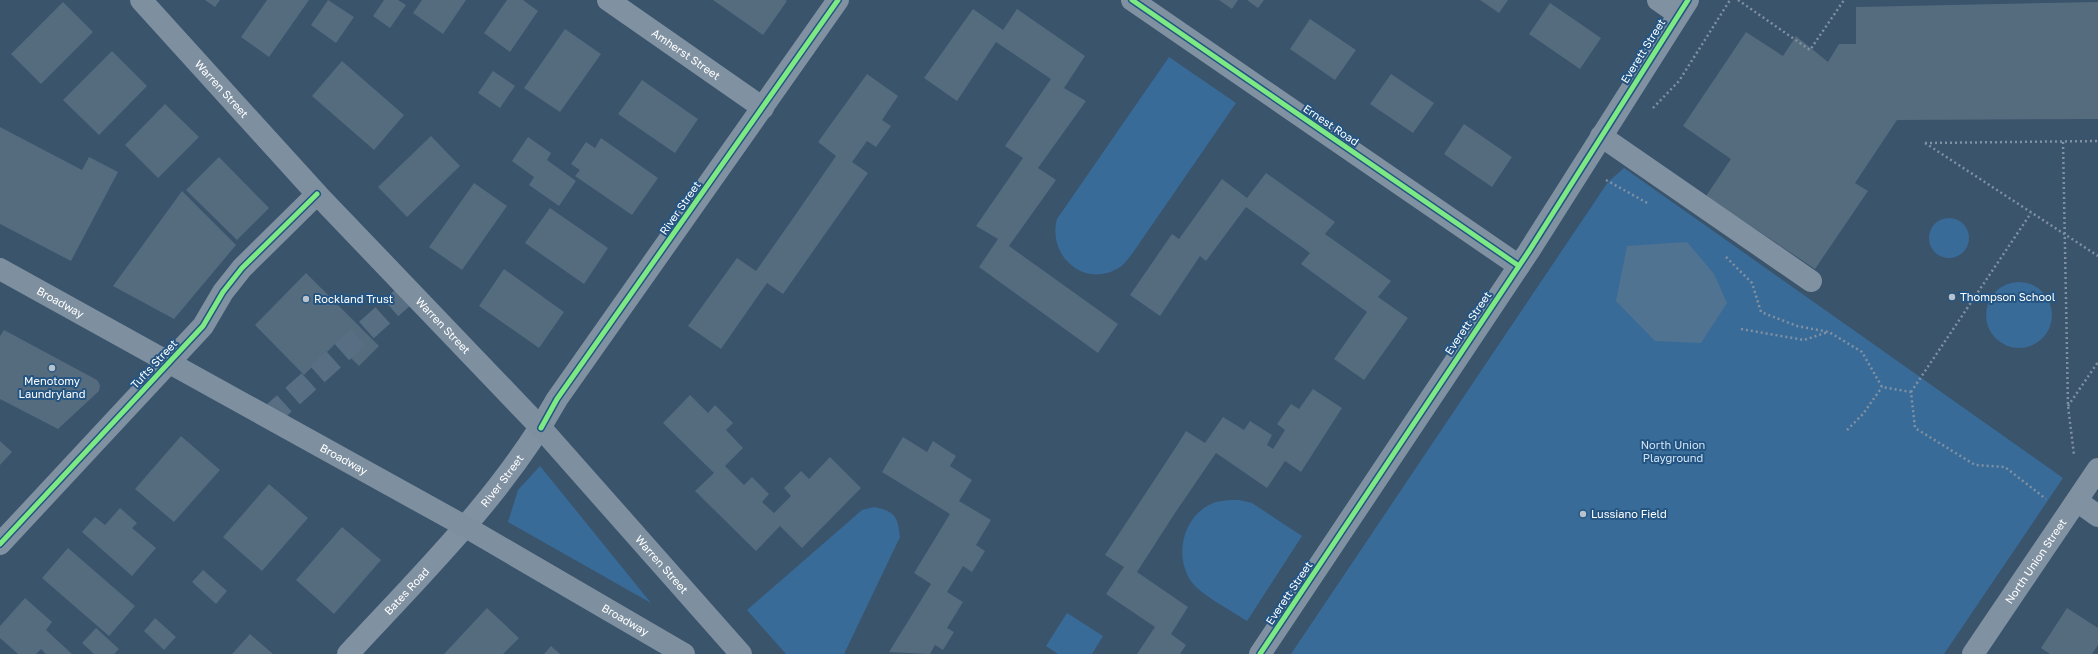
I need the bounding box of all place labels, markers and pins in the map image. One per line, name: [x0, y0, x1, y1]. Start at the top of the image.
place label: Thompson School: [1960, 290, 2056, 303]
place label: Rockland Trust: [314, 292, 393, 305]
marker: Thompson School: [1947, 292, 1957, 302]
marker: Rockland Trust: [301, 294, 311, 304]
marker: Menotomy Laundryland: [47, 363, 57, 373]
place label: Menotomy Laundryland: [19, 374, 85, 400]
place label: Lussiano Field: [1591, 507, 1667, 520]
marker: Lussiano Field: [1578, 509, 1588, 519]

